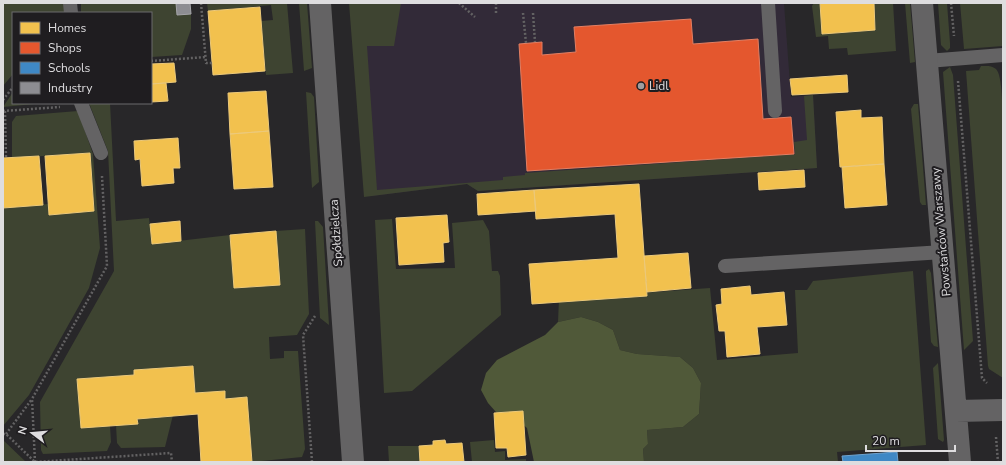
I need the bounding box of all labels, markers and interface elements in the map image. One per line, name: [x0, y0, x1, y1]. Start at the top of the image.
legend: [12, 12, 152, 104]
text: Homes: [48, 20, 86, 36]
text: Shops: [48, 40, 82, 56]
text: Schools: [48, 60, 91, 76]
place label: Lidl: [649, 78, 669, 94]
text: Industry: [48, 80, 93, 96]
marker: Lidl: [636, 81, 646, 91]
street label: Powstańców Warszawy: [927, 166, 955, 297]
street label: Spółdzielcza: [326, 199, 346, 267]
north arrow: [12, 413, 52, 453]
text: N: [15, 424, 31, 436]
scale bar: [866, 427, 955, 453]
text: 20 m: [872, 433, 900, 449]

